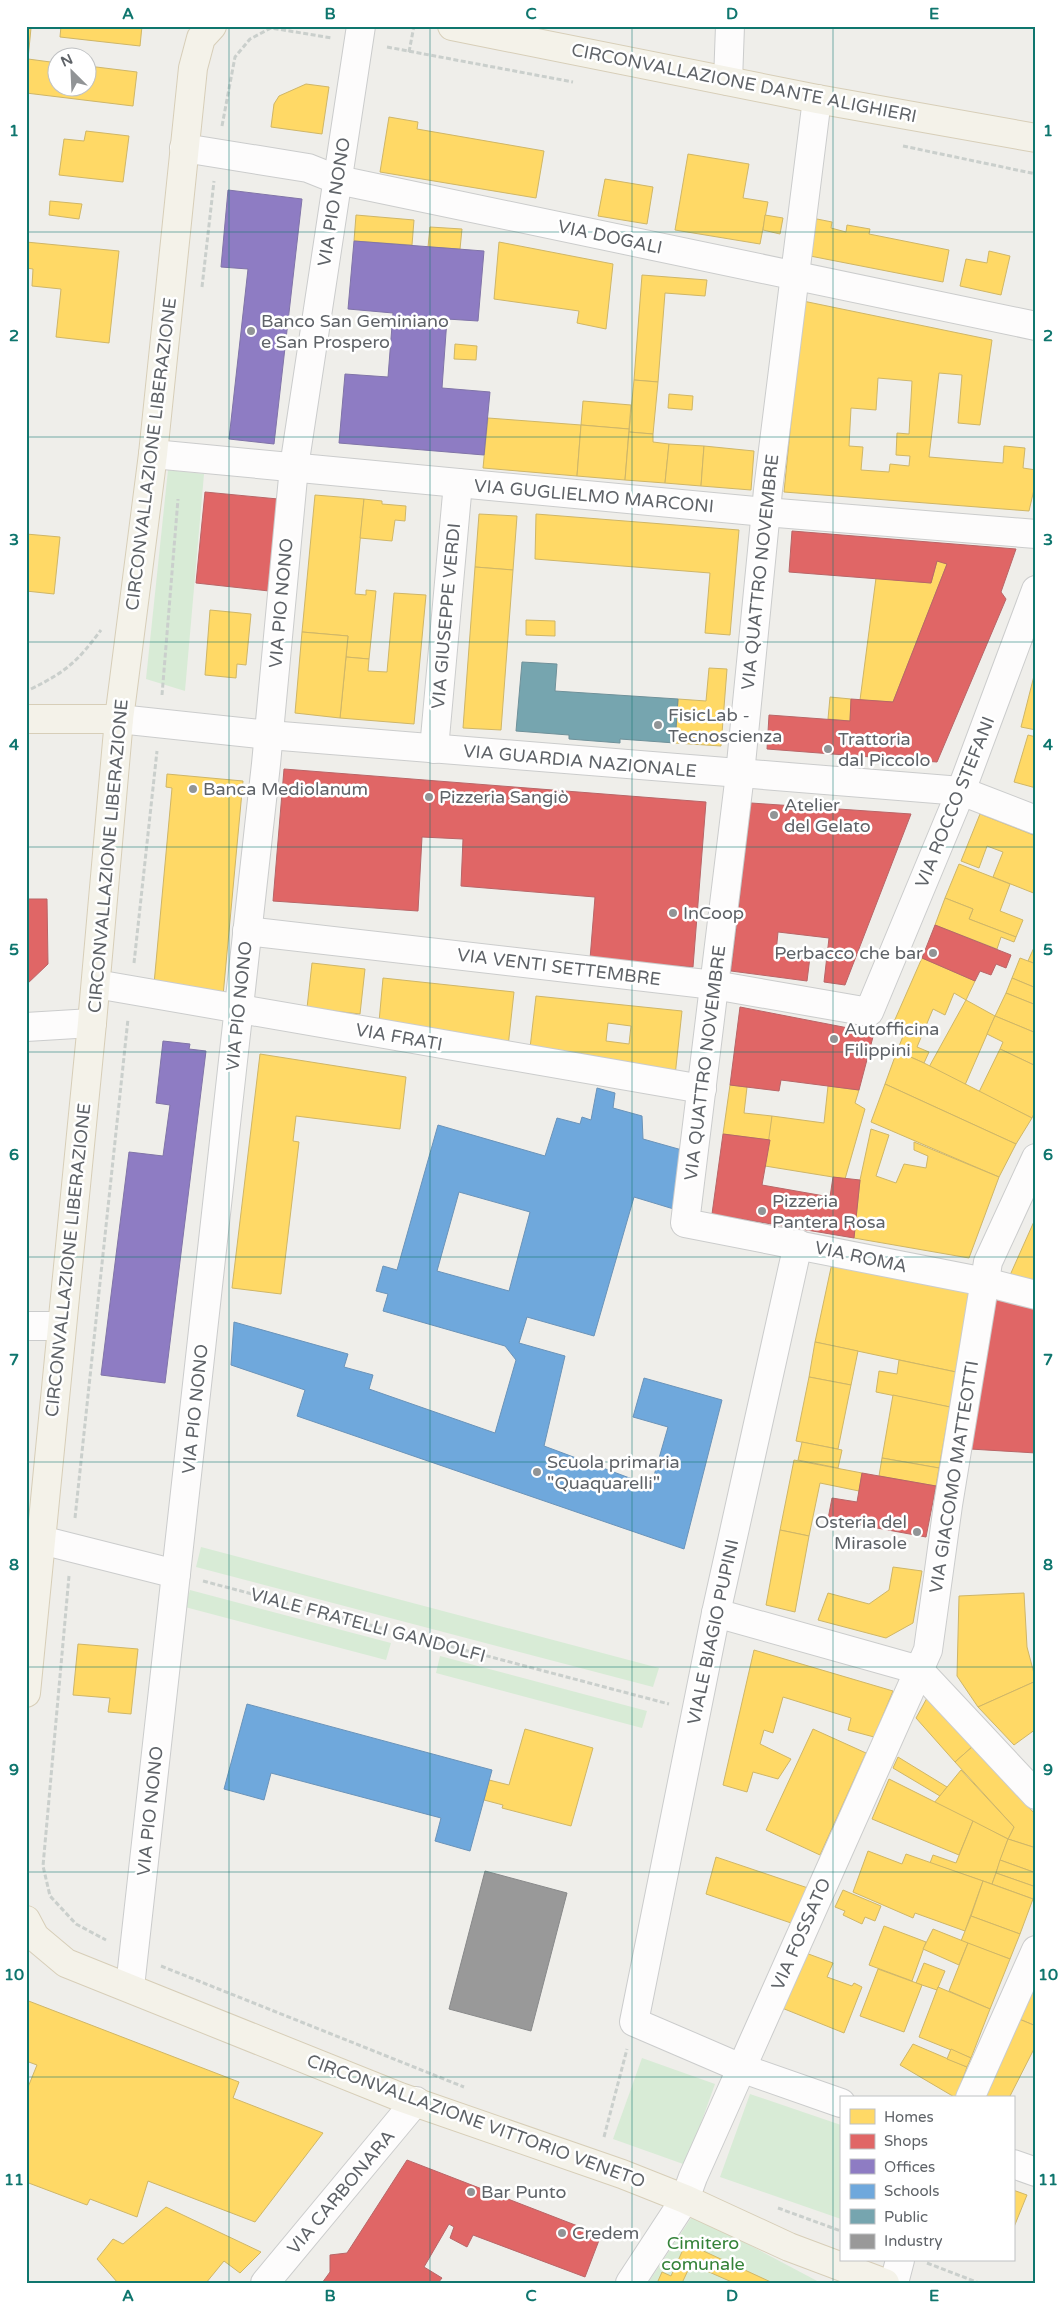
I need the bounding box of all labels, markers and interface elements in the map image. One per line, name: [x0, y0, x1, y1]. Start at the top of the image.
text: A: [122, 4, 134, 24]
text: B: [324, 4, 336, 24]
text: C: [525, 4, 537, 24]
text: D: [726, 4, 738, 24]
text: E: [929, 4, 939, 24]
street label: CIRCONVALLAZIONE DANTE ALIGHIERI: [569, 39, 919, 127]
north arrow: [48, 48, 98, 98]
text: N: [58, 51, 76, 71]
text: 1: [9, 121, 19, 141]
text: 1: [1043, 121, 1053, 141]
street label: VIA PIO NONO: [313, 136, 355, 268]
street label: VIA DOGALI: [556, 215, 664, 259]
street label: CIRCONVALLAZIONE LIBERAZIONE: [121, 296, 181, 612]
place label: Banco San Geminiano e San Prospero: [261, 310, 449, 353]
marker: Banco San Geminiano e San Prospero: [245, 325, 257, 337]
text: 2: [9, 326, 19, 346]
text: 2: [1043, 326, 1053, 346]
street label: VIA QUATTRO NOVEMBRE: [737, 453, 783, 691]
street label: VIA GUGLIELMO MARCONI: [473, 475, 715, 517]
street label: VIA GIUSEPPE VERDI: [427, 522, 465, 710]
text: 3: [9, 530, 19, 550]
text: 3: [1043, 530, 1053, 550]
street label: VIA PIO NONO: [264, 537, 298, 669]
street label: CIRCONVALLAZIONE LIBERAZIONE: [83, 698, 133, 1014]
place label: FisicLab - Tecnoscienza: [668, 704, 782, 747]
street label: VIA ROCCO STEFANI: [911, 713, 999, 891]
marker: FisicLab - Tecnoscienza: [652, 719, 664, 731]
place label: Trattoria dal Piccolo: [838, 728, 931, 771]
text: 4: [9, 735, 19, 755]
text: 4: [1043, 735, 1053, 755]
street label: VIA GUARDIA NAZIONALE: [462, 740, 698, 782]
marker: Trattoria dal Piccolo: [822, 743, 834, 755]
place label: Banca Mediolanum: [203, 778, 368, 800]
marker: Banca Mediolanum: [187, 783, 199, 795]
place label: Pizzeria Sangiò: [439, 786, 569, 808]
marker: Pizzeria Sangiò: [423, 791, 435, 803]
place label: Atelier del Gelato: [784, 794, 871, 837]
marker: Atelier del Gelato: [768, 809, 780, 821]
place label: InCoop: [683, 902, 744, 924]
marker: InCoop: [667, 907, 679, 919]
text: 5: [9, 940, 19, 960]
street label: VIA PIO NONO: [221, 940, 257, 1072]
text: 5: [1043, 940, 1053, 960]
place label: Perbacco che bar: [774, 942, 923, 964]
street label: VIA VENTI SETTEMBRE: [456, 944, 662, 990]
street label: VIA QUATTRO NOVEMBRE: [680, 944, 730, 1182]
marker: Perbacco che bar: [927, 947, 939, 959]
place label: Autofficina Filippini: [844, 1018, 939, 1061]
street label: VIA FRATI: [354, 1019, 444, 1055]
marker: Autofficina Filippini: [828, 1033, 840, 1045]
street label: CIRCONVALLAZIONE LIBERAZIONE: [41, 1102, 95, 1418]
text: 6: [9, 1145, 19, 1165]
text: 6: [1043, 1145, 1053, 1165]
place label: Pizzeria Pantera Rosa: [772, 1190, 886, 1233]
marker: Pizzeria Pantera Rosa: [756, 1205, 768, 1217]
street label: VIA ROMA: [813, 1236, 909, 1278]
street label: VIA PIO NONO: [177, 1343, 213, 1475]
text: 7: [9, 1350, 19, 1370]
text: 7: [1043, 1350, 1053, 1370]
street label: VIA GIACOMO MATTEOTTI: [925, 1359, 983, 1595]
place label: Scuola primaria "Quaquarelli": [547, 1451, 680, 1494]
marker: Scuola primaria "Quaquarelli": [531, 1466, 543, 1478]
place label: Osteria del Mirasole: [815, 1511, 907, 1554]
marker: Osteria del Mirasole: [911, 1526, 923, 1538]
street label: VIALE BIAGIO PUPINI: [683, 1537, 743, 1727]
text: 8: [9, 1555, 19, 1575]
text: 8: [1043, 1555, 1053, 1575]
street label: VIALE FRATELLI GANDOLFI: [248, 1583, 488, 1667]
street label: VIA PIO NONO: [132, 1745, 168, 1877]
text: 9: [9, 1760, 19, 1780]
text: 9: [1043, 1760, 1053, 1780]
street label: VIA FOSSATO: [766, 1874, 836, 1994]
text: 10: [4, 1965, 24, 1985]
text: 10: [1038, 1965, 1058, 1985]
street label: CIRCONVALLAZIONE VITTORIO VENETO: [304, 2049, 648, 2193]
legend: [840, 2096, 1014, 2262]
text: Homes: [884, 2108, 934, 2126]
street label: VIA CARBONARA: [283, 2125, 399, 2259]
text: Shops: [884, 2132, 928, 2150]
text: Offices: [884, 2158, 935, 2176]
text: 11: [4, 2170, 24, 2190]
text: 11: [1038, 2170, 1058, 2190]
place label: Bar Punto: [481, 2181, 567, 2203]
text: Schools: [884, 2182, 940, 2200]
marker: Bar Punto: [465, 2186, 477, 2198]
text: Public: [884, 2208, 928, 2226]
place label: Credem: [572, 2222, 639, 2244]
marker: Credem: [556, 2227, 568, 2239]
park label: Cimitero comunale: [661, 2232, 745, 2275]
text: Industry: [884, 2232, 943, 2250]
text: A: [122, 2286, 134, 2306]
text: B: [324, 2286, 336, 2306]
text: C: [525, 2286, 537, 2306]
text: D: [726, 2286, 738, 2306]
text: E: [929, 2286, 939, 2306]

